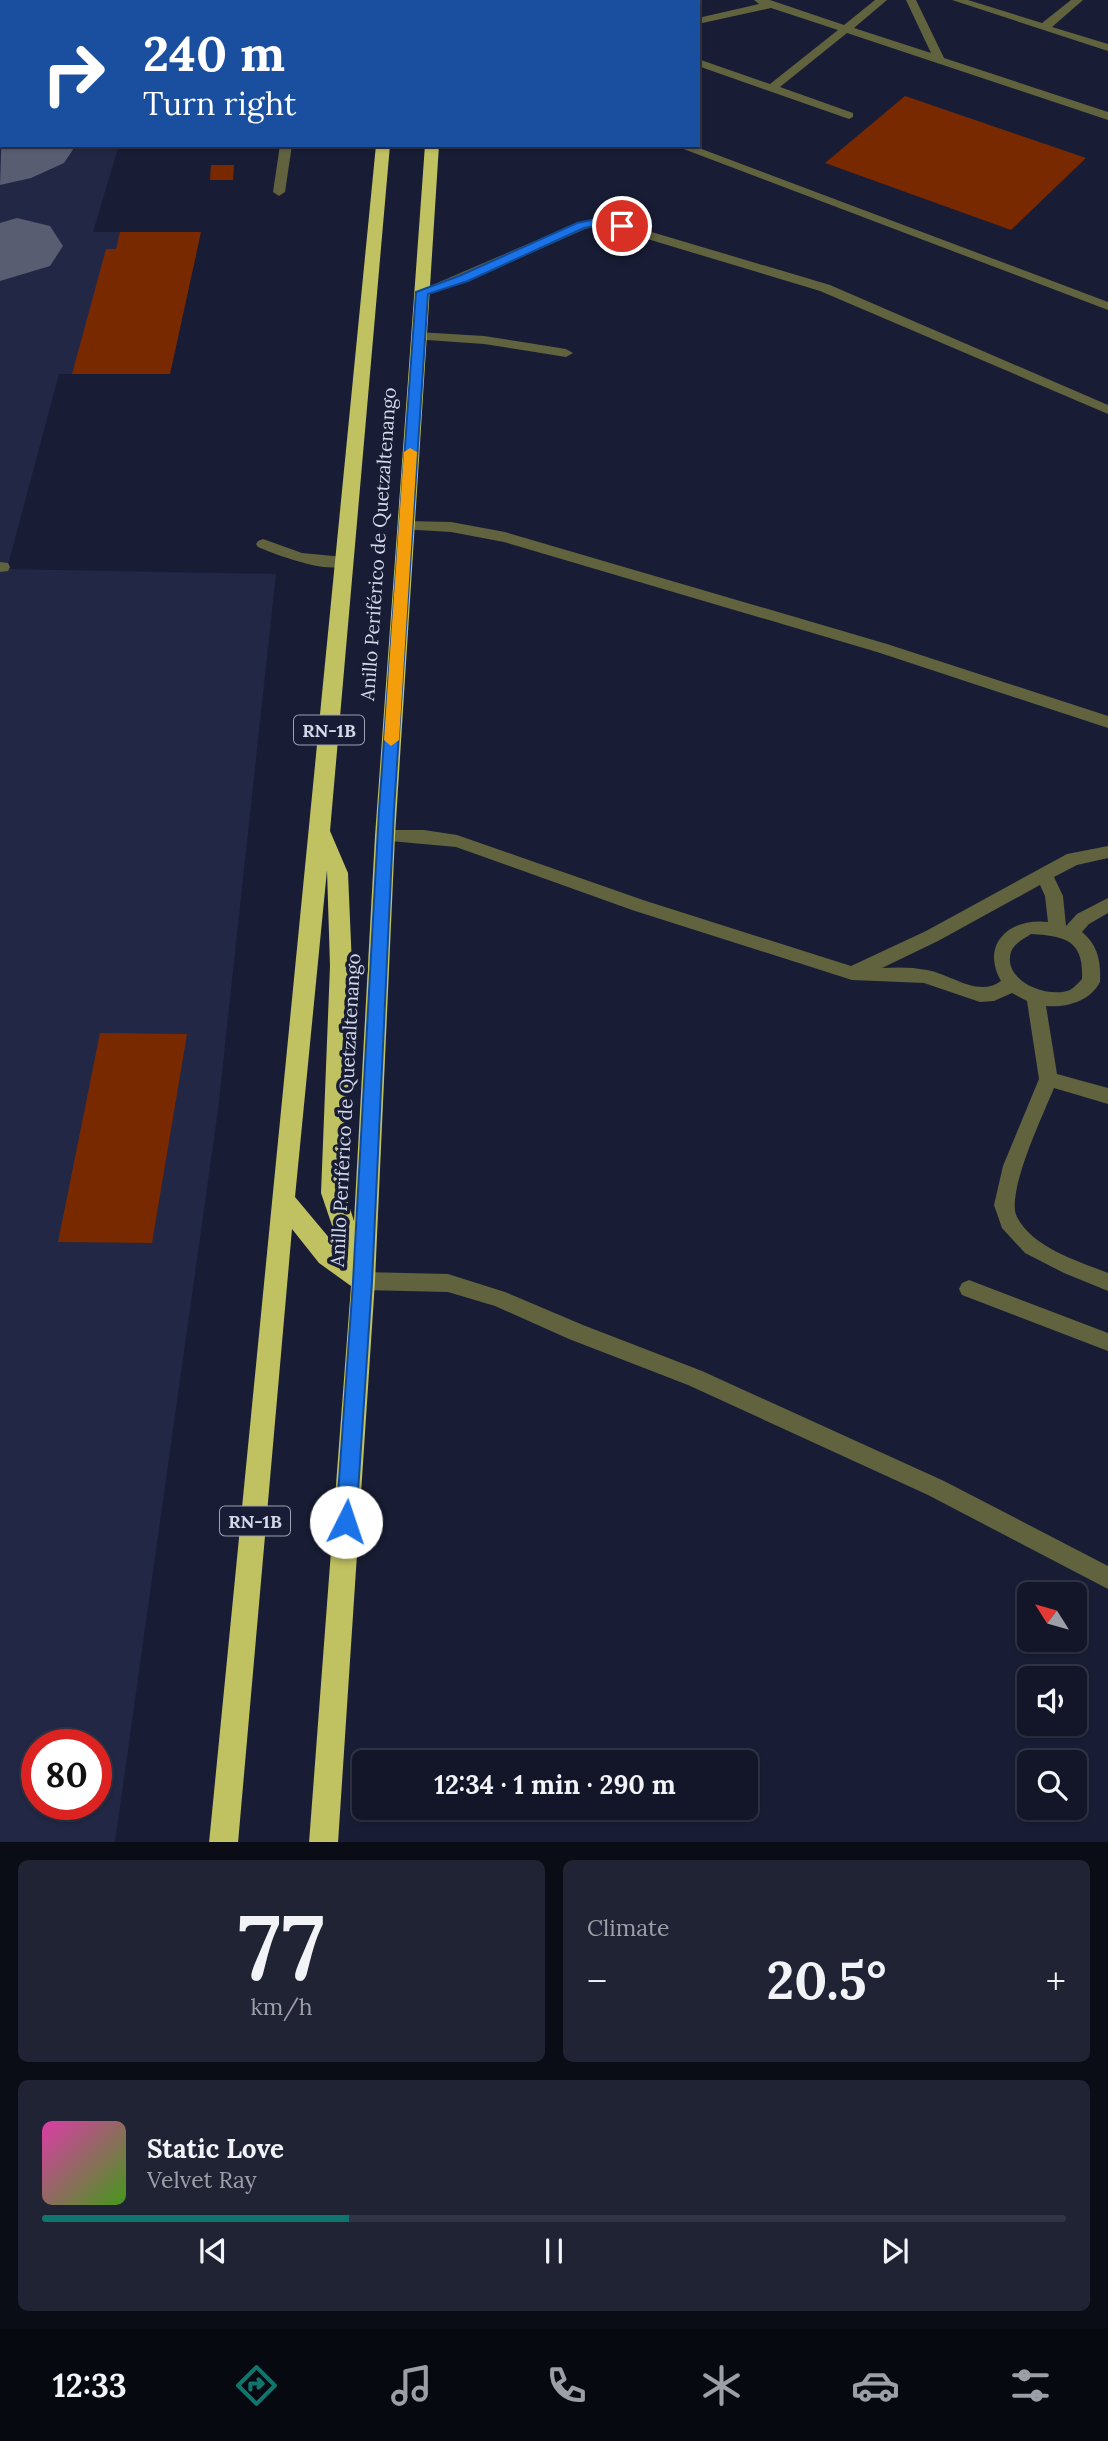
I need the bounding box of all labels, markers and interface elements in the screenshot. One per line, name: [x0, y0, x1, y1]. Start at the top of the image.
text: 240 m: [143, 22, 285, 84]
icon: right: [28, 28, 119, 119]
text: Turn right: [143, 83, 296, 124]
pin: [592, 196, 652, 256]
icon: arrive: [603, 207, 641, 245]
street label: Anillo Periférico de Quetzaltenango: [355, 386, 401, 702]
road number: RN-1B: [294, 716, 364, 744]
street label: Anillo Periférico de Quetzaltenango: [325, 953, 365, 1268]
position arrow: [309, 1485, 383, 1559]
road number: RN-1B: [220, 1506, 290, 1536]
north arrow: [1017, 1582, 1087, 1652]
map controls: [1017, 1582, 1087, 1820]
button: sound: [1017, 1666, 1087, 1736]
speed limit sign: 80: [21, 1729, 112, 1820]
button: search: [1017, 1750, 1087, 1820]
text: 12:34 · 1 min · 290 m: [434, 1768, 676, 1801]
text: 77: [238, 1888, 325, 2005]
text: Climate: [587, 1913, 669, 1942]
text: 20.5°: [767, 1947, 886, 2013]
text: −: [587, 1957, 607, 2005]
text: +: [1046, 1957, 1066, 2005]
text: km/h: [250, 1992, 313, 2021]
text: Static Love: [147, 2132, 284, 2165]
text: Velvet Ray: [147, 2165, 257, 2194]
icon: previous: [194, 2232, 232, 2270]
icon: pause: [535, 2232, 573, 2270]
icon: next: [876, 2232, 914, 2270]
icon: directions: [232, 2361, 281, 2410]
icon: music: [387, 2361, 436, 2410]
icon: phone: [542, 2361, 591, 2410]
icon: climate: [697, 2361, 746, 2410]
icon: car: [851, 2361, 900, 2410]
icon: filters: [1006, 2361, 1055, 2410]
text: 12:33: [53, 2365, 127, 2406]

